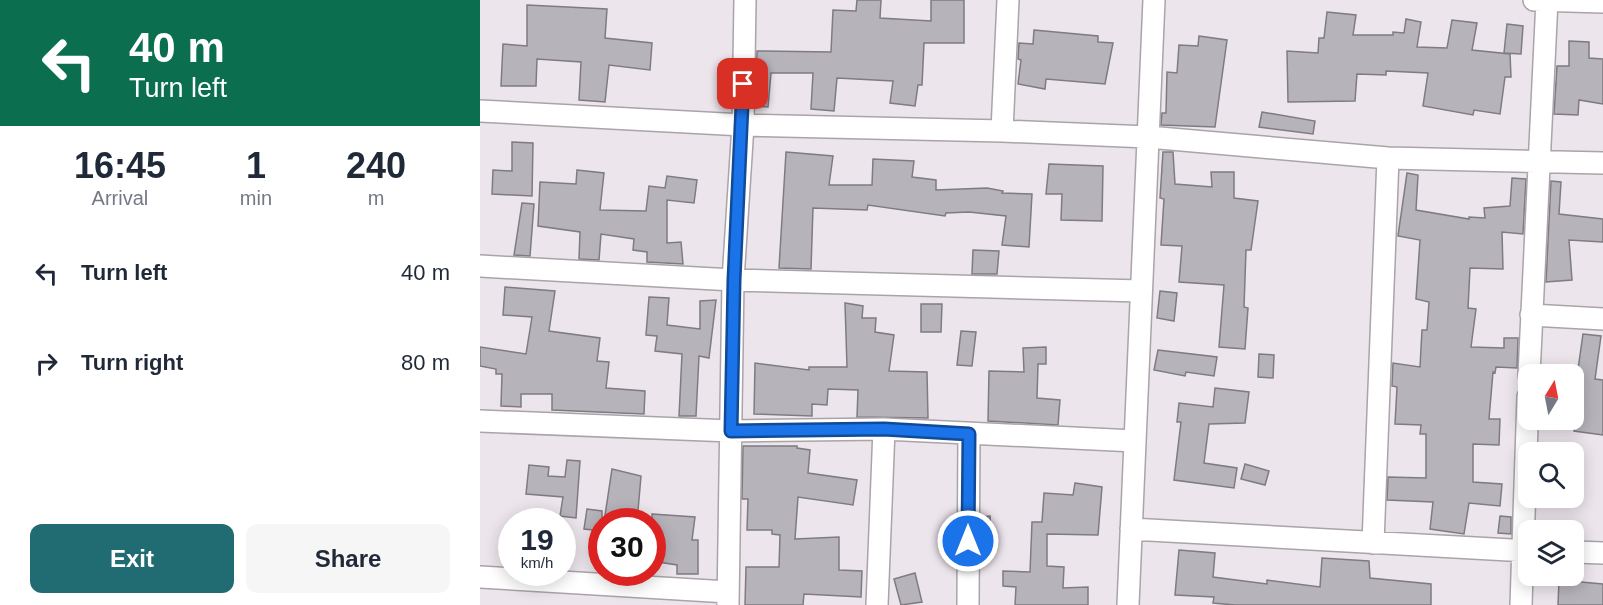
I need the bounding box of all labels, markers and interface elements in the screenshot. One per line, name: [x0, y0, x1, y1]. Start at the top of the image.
icon: left: [30, 24, 108, 102]
text: 40 m: [129, 24, 225, 71]
pin: [717, 58, 768, 109]
icon: arrive: [726, 67, 759, 100]
text: Turn left: [129, 73, 227, 103]
text: 16:45: [74, 145, 166, 186]
text: 1: [246, 145, 266, 186]
text: 240: [346, 145, 406, 186]
text: Arrival: [92, 187, 148, 209]
text: min: [240, 187, 272, 209]
text: m: [368, 187, 384, 209]
icon: left: [30, 257, 63, 290]
text: Turn left: [81, 260, 167, 285]
text: 40 m: [401, 260, 450, 285]
icon: right: [30, 347, 63, 380]
text: Turn right: [81, 350, 183, 375]
text: 80 m: [401, 350, 450, 375]
north arrow: [1518, 364, 1584, 430]
map controls: [1518, 364, 1584, 586]
button: search: [1518, 442, 1584, 508]
speed limit sign: 30: [588, 508, 666, 586]
position arrow: [936, 509, 1000, 573]
button: layers: [1518, 520, 1584, 586]
text: 19: [520, 523, 554, 556]
button: Exit: [30, 524, 234, 593]
button: Share: [246, 524, 450, 593]
text: km/h: [521, 554, 553, 571]

